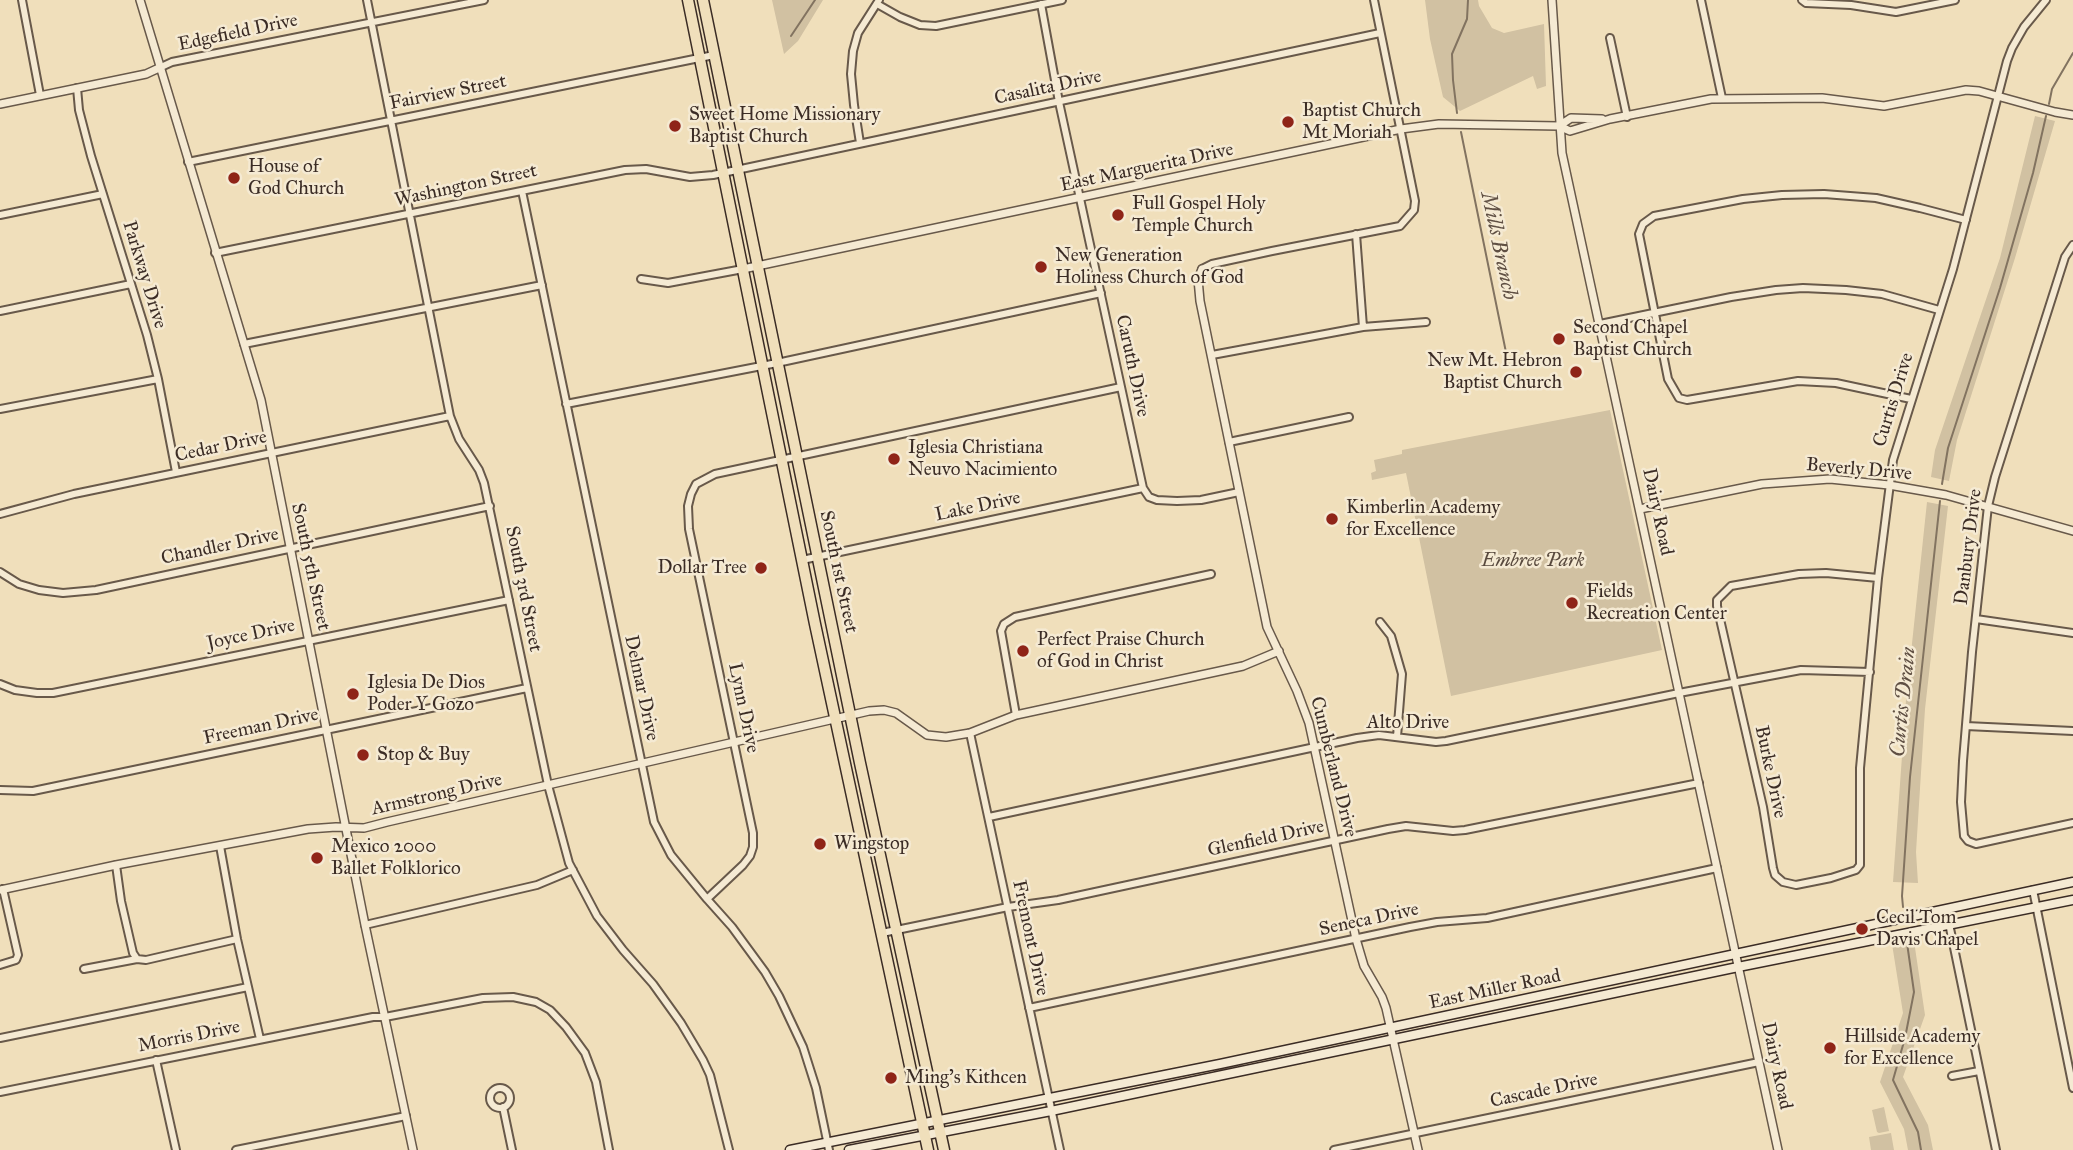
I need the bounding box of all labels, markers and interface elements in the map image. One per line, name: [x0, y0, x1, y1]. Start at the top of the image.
street label: Edgefield Drive: [176, 9, 300, 57]
street label: Casalita Drive: [992, 66, 1104, 110]
street label: Fairview Street: [388, 70, 508, 116]
place label: Baptist Church Mt Moriah: [1302, 100, 1421, 144]
place label: Sweet Home Missionary Baptist Church: [689, 104, 880, 148]
marker: Baptist Church Mt Moriah: [1280, 114, 1296, 130]
marker: Sweet Home Missionary Baptist Church: [667, 118, 683, 134]
street label: East Marguerita Drive: [1058, 139, 1236, 197]
place label: House of God Church: [248, 156, 344, 200]
street label: Washington Street: [393, 160, 539, 212]
marker: House of God Church: [226, 170, 242, 186]
water label: Mills Branch: [1474, 190, 1522, 302]
place label: Full Gospel Holy Temple Church: [1132, 193, 1265, 237]
marker: Full Gospel Holy Temple Church: [1110, 207, 1126, 223]
street label: Parkway Drive: [117, 218, 171, 332]
place label: New Generation Holiness Church of God: [1055, 245, 1244, 289]
marker: New Generation Holiness Church of God: [1033, 259, 1049, 275]
street label: Caruth Drive: [1110, 313, 1154, 419]
place label: Second Chapel Baptist Church: [1573, 317, 1692, 361]
marker: Second Chapel Baptist Church: [1551, 331, 1567, 347]
place label: New Mt. Hebron Baptist Church: [1427, 350, 1562, 394]
street label: Curtis Drive: [1869, 350, 1919, 450]
marker: New Mt. Hebron Baptist Church: [1568, 364, 1584, 380]
street label: Cedar Drive: [173, 426, 269, 468]
place label: Iglesia Christiana Neuvo Nacimiento: [908, 437, 1057, 481]
marker: Iglesia Christiana Neuvo Nacimiento: [886, 451, 902, 467]
street label: Beverly Drive: [1805, 454, 1913, 486]
street label: Dairy Road: [1637, 466, 1677, 558]
street label: Lake Drive: [933, 487, 1023, 527]
street label: Danbury Drive: [1951, 488, 1987, 606]
place label: Kimberlin Academy for Excellence: [1346, 497, 1500, 541]
street label: South 5th Street: [285, 501, 335, 633]
street label: South 1st Street: [814, 509, 862, 635]
marker: Kimberlin Academy for Excellence: [1324, 511, 1340, 527]
street label: Chandler Drive: [159, 523, 281, 571]
street label: South 3rd Street: [500, 524, 546, 654]
park label: Embree Park: [1482, 550, 1584, 572]
place label: Dollar Tree: [657, 557, 747, 579]
marker: Dollar Tree: [753, 560, 769, 576]
place label: Fields Recreation Center: [1586, 581, 1727, 625]
marker: Fields Recreation Center: [1564, 595, 1580, 611]
street label: Joyce Drive: [205, 615, 297, 655]
place label: Perfect Praise Church of God in Christ: [1037, 629, 1205, 673]
street label: Delmar Drive: [619, 633, 663, 743]
marker: Perfect Praise Church of God in Christ: [1015, 643, 1031, 659]
water label: Curtis Drain: [1886, 646, 1922, 758]
street label: Lynn Drive: [722, 661, 764, 755]
place label: Iglesia De Dios Poder Y Gozo: [367, 672, 485, 716]
marker: Iglesia De Dios Poder Y Gozo: [345, 686, 361, 702]
street label: Cumberland Drive: [1305, 694, 1361, 840]
street label: Freeman Drive: [201, 704, 321, 750]
street label: Alto Drive: [1367, 712, 1449, 734]
street label: Burke Drive: [1749, 724, 1791, 820]
place label: Stop & Buy: [377, 744, 470, 766]
marker: Stop & Buy: [355, 747, 371, 763]
street label: Armstrong Drive: [369, 769, 505, 821]
street label: Glenfield Drive: [1206, 816, 1326, 862]
place label: Wingstop: [834, 833, 909, 855]
place label: Mexico 2000 Ballet Folklorico: [331, 836, 461, 880]
marker: Wingstop: [812, 836, 828, 852]
marker: Mexico 2000 Ballet Folklorico: [309, 850, 325, 866]
street label: Fremont Drive: [1007, 878, 1053, 998]
street label: Seneca Drive: [1317, 898, 1421, 942]
place label: Cecil Tom Davis Chapel: [1876, 907, 1978, 951]
marker: Cecil Tom Davis Chapel: [1854, 921, 1870, 937]
street label: East Miller Road: [1427, 965, 1563, 1015]
street label: Morris Drive: [136, 1016, 242, 1058]
street label: Dairy Road: [1756, 1020, 1796, 1112]
place label: Hillside Academy for Excellence: [1844, 1026, 1980, 1070]
marker: Hillside Academy for Excellence: [1822, 1040, 1838, 1056]
place label: Ming's Kithcen: [905, 1067, 1027, 1089]
street label: Cascade Drive: [1488, 1068, 1600, 1114]
marker: Ming's Kithcen: [883, 1070, 899, 1086]

